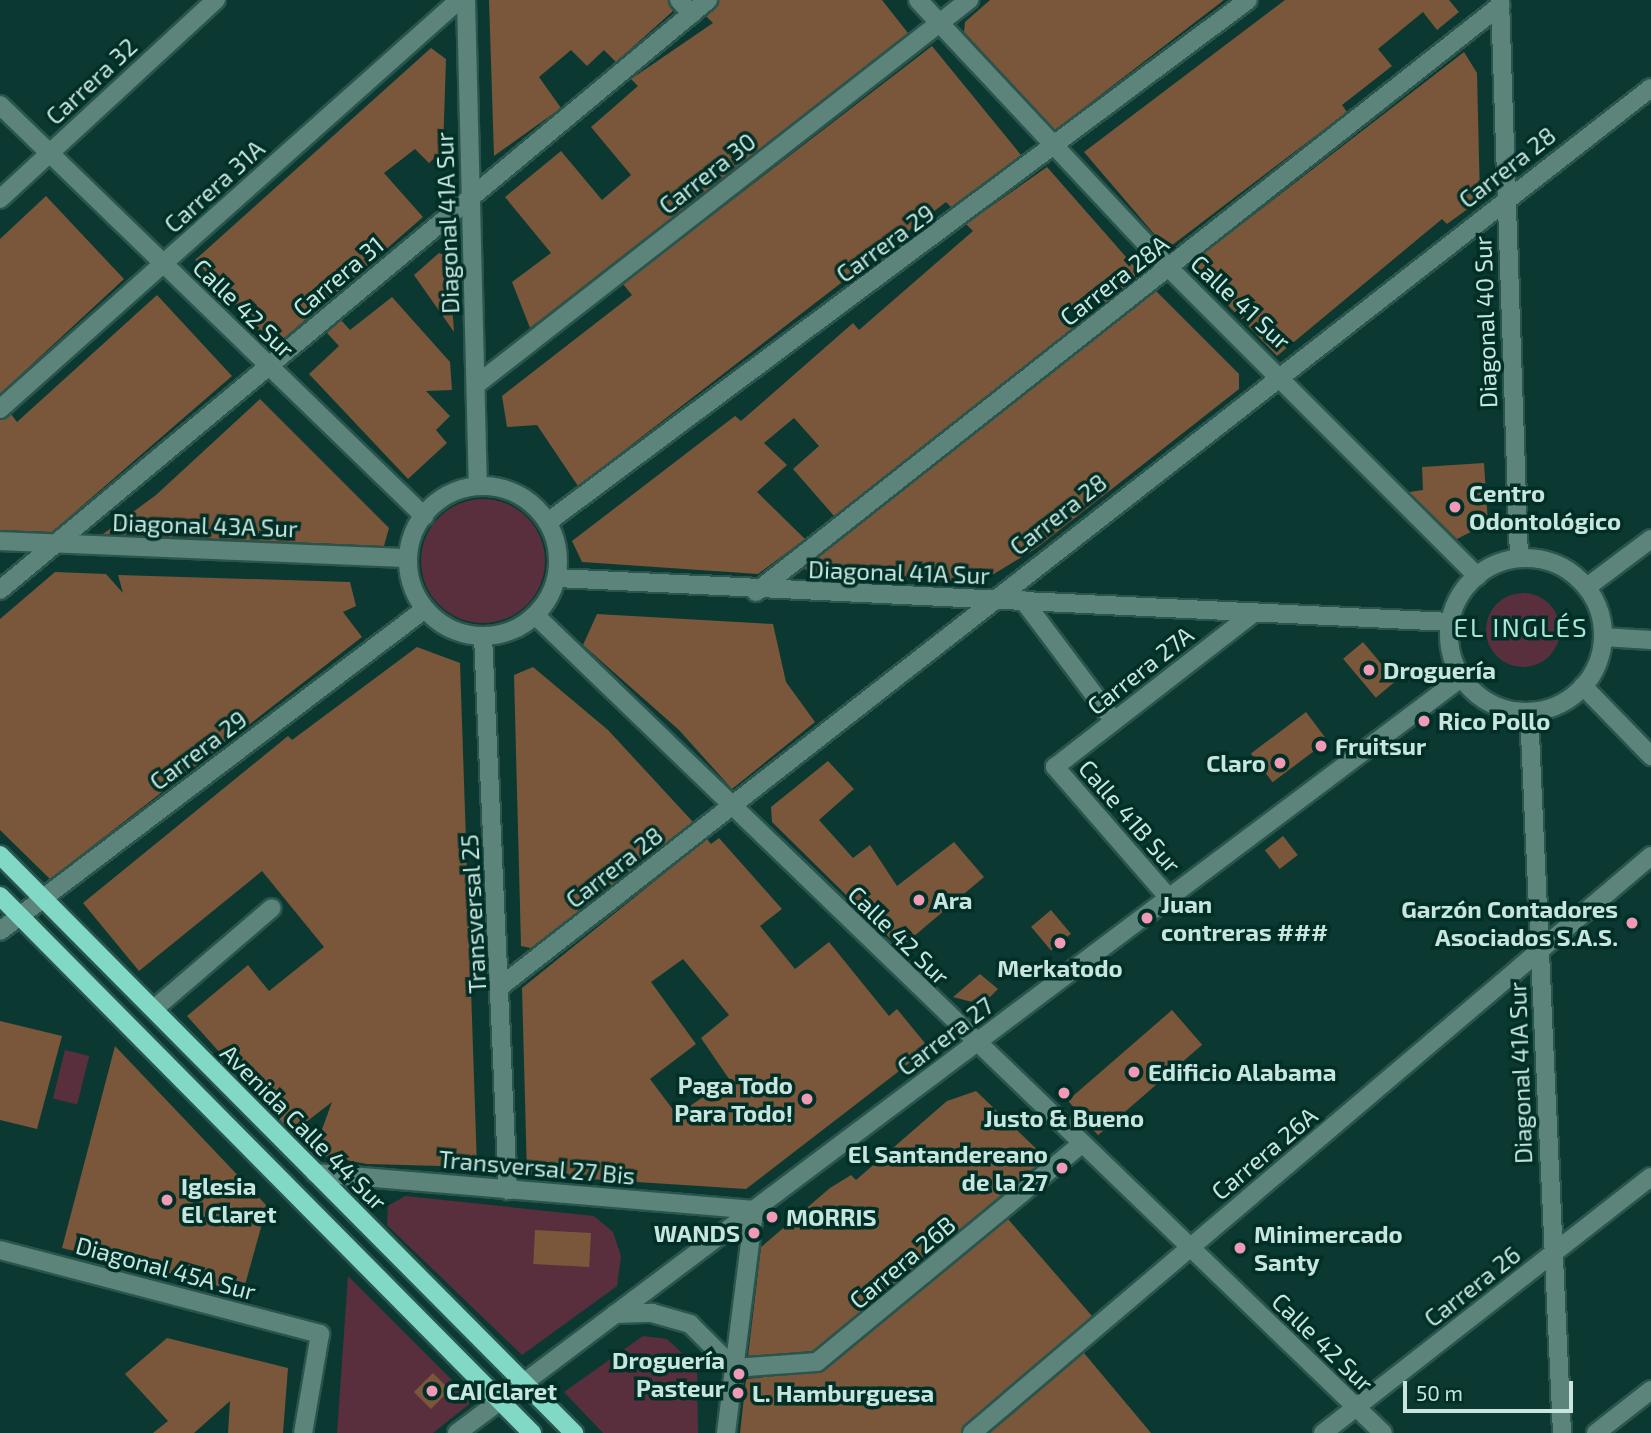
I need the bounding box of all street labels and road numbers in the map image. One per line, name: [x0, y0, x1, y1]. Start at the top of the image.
street label: Carrera 32: [40, 32, 142, 130]
street label: Carrera 28: [1453, 120, 1561, 214]
street label: Carrera 30: [653, 126, 761, 220]
street label: Diagonal 41A Sur: [429, 131, 465, 315]
street label: Carrera 31A: [158, 134, 270, 238]
street label: Carrera 29: [830, 198, 940, 288]
street label: Carrera 28A: [1054, 229, 1174, 331]
street label: Carrera 31: [287, 230, 389, 322]
street label: Diagonal 40 Sur: [1468, 235, 1502, 409]
street label: Calle 41 Sur: [1185, 249, 1297, 355]
street label: Calle 42 Sur: [187, 253, 301, 363]
street label: Carrera 28: [1004, 467, 1112, 561]
street label: Diagonal 43A Sur: [111, 507, 299, 543]
street label: Diagonal 41A Sur: [807, 554, 991, 590]
street label: Carrera 27A: [1081, 620, 1199, 720]
street label: Carrera 29: [144, 704, 252, 796]
street label: Calle 41B Sur: [1073, 753, 1187, 879]
street label: Carrera 28: [560, 820, 668, 914]
street label: Transversal 25: [454, 833, 492, 995]
street label: Calle 42 Sur: [842, 880, 956, 990]
street label: Diagonal 41A Sur: [1502, 981, 1538, 1165]
street label: Carrera 27: [891, 991, 999, 1081]
street label: Avenida Calle 44 Sur: [215, 1038, 393, 1216]
street label: Carrera 26A: [1205, 1101, 1323, 1205]
street label: Transversal 27 Bis: [437, 1144, 637, 1190]
street label: Carrera 26B: [843, 1210, 961, 1314]
street label: Diagonal 45A Sur: [72, 1230, 260, 1306]
street label: Carrera 26: [1418, 1240, 1526, 1332]
street label: Calle 42 Sur: [1266, 1287, 1380, 1397]

